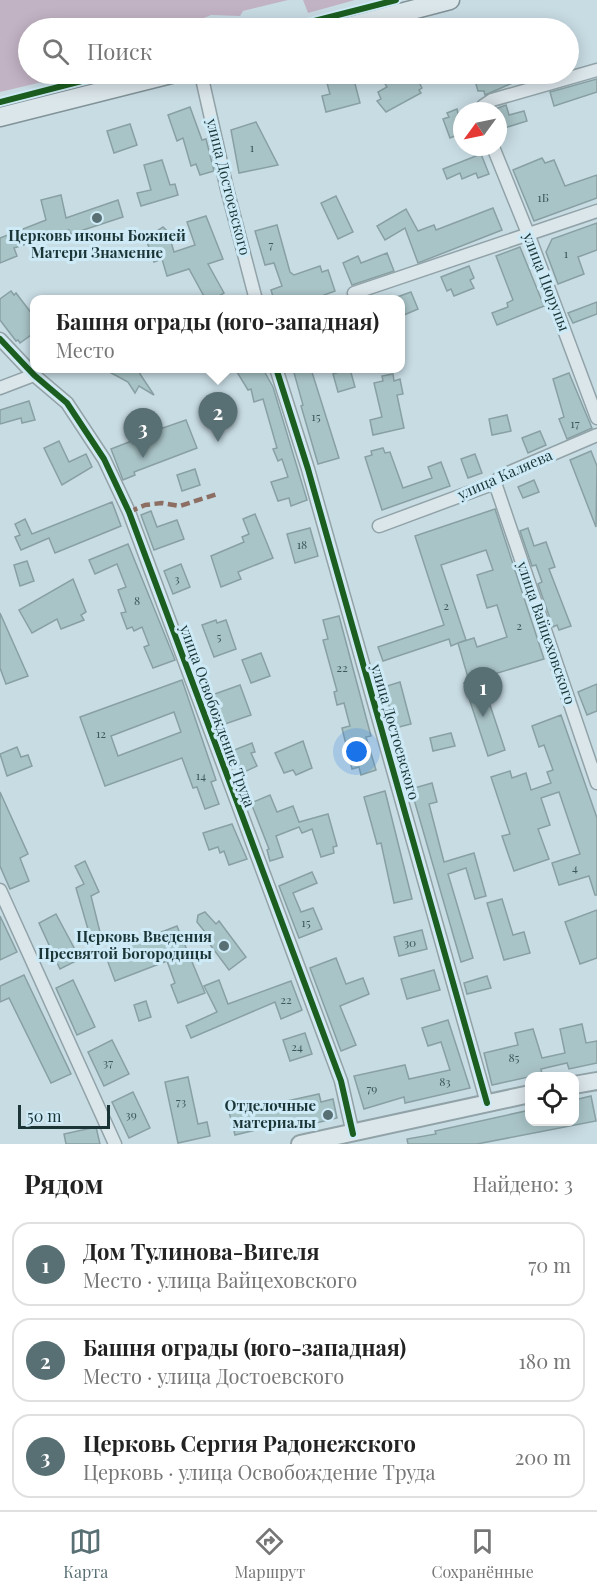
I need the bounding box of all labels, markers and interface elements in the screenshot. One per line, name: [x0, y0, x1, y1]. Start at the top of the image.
search box: [18, 18, 579, 84]
icon: search: [39, 35, 72, 68]
text: Поиск: [87, 36, 152, 66]
north arrow: [453, 102, 507, 156]
street label: улица Достоевского: [202, 115, 256, 257]
house number: 1: [250, 139, 255, 155]
house number: 1Б: [537, 189, 549, 205]
marker: Церковь иконы Божией Матери Знамение: [90, 211, 104, 225]
place label: Церковь иконы Божией Матери Знамение: [8, 225, 186, 262]
street label: улица Цюрупы: [519, 229, 575, 334]
house number: 7: [269, 236, 274, 252]
house number: 1: [564, 245, 569, 261]
popup: [30, 295, 405, 373]
text: Башня ограды (юго-западная): [56, 306, 379, 336]
text: Место: [56, 336, 115, 363]
pin: 2: [198, 392, 238, 442]
pin: 3: [124, 408, 162, 458]
house number: 15: [311, 408, 321, 424]
house number: 17: [570, 415, 580, 431]
street label: улица Каляева: [453, 444, 556, 504]
house number: 18: [297, 536, 307, 552]
street label: улица Вайцеховского: [513, 558, 581, 707]
house number: 3: [174, 570, 180, 586]
house number: 8: [134, 592, 140, 608]
house number: 2: [443, 597, 449, 613]
house number: 2: [516, 617, 522, 633]
street label: улица Освобождение Труда: [175, 621, 260, 810]
house number: 5: [217, 628, 222, 644]
house number: 22: [336, 659, 348, 675]
street label: улица Достоевского: [367, 661, 425, 802]
pin: 1: [464, 668, 502, 717]
house number: 12: [96, 725, 106, 741]
your location: [342, 737, 371, 766]
house number: 14: [196, 767, 206, 783]
house number: 4: [572, 859, 578, 875]
house number: 15: [301, 914, 311, 930]
place label: Церковь Введения Пресвятой Богородицы: [38, 926, 213, 963]
house number: 30: [404, 934, 416, 950]
marker: Церковь Введения Пресвятой Богородицы: [217, 939, 231, 953]
house number: 22: [280, 991, 292, 1007]
house number: 24: [291, 1038, 303, 1054]
house number: 85: [508, 1049, 520, 1065]
house number: 37: [103, 1054, 113, 1070]
map controls: [525, 1072, 579, 1126]
button: locate: [525, 1072, 579, 1126]
house number: 83: [439, 1073, 451, 1089]
house number: 79: [367, 1080, 377, 1096]
house number: 73: [176, 1093, 186, 1109]
place label: Отделочные материалы: [225, 1095, 317, 1132]
scale bar: [18, 1102, 110, 1130]
text: 50 m: [27, 1105, 61, 1126]
house number: 39: [125, 1106, 137, 1122]
marker: Отделочные материалы: [321, 1108, 335, 1122]
text: Рядом: [24, 1166, 103, 1201]
text: Найдено: 3: [472, 1170, 573, 1197]
text: Дом Тулинова-Вигеля: [83, 1236, 320, 1266]
text: 1: [42, 1251, 49, 1278]
text: 70 m: [528, 1251, 571, 1278]
text: Место · улица Вайцеховского: [83, 1266, 357, 1293]
text: Башня ограды (юго-западная): [83, 1332, 406, 1362]
text: 2: [40, 1347, 51, 1374]
text: 180 m: [518, 1347, 571, 1374]
text: Место · улица Достоевского: [83, 1362, 344, 1389]
text: Церковь Сергия Радонежского: [83, 1428, 416, 1458]
text: 3: [41, 1443, 50, 1470]
text: 200 m: [515, 1443, 571, 1470]
text: Церковь · улица Освобождение Труда: [83, 1458, 435, 1485]
tab: Карта: [63, 1525, 108, 1582]
tab: Маршрут: [235, 1525, 305, 1582]
tab: Сохранённые: [432, 1525, 534, 1582]

